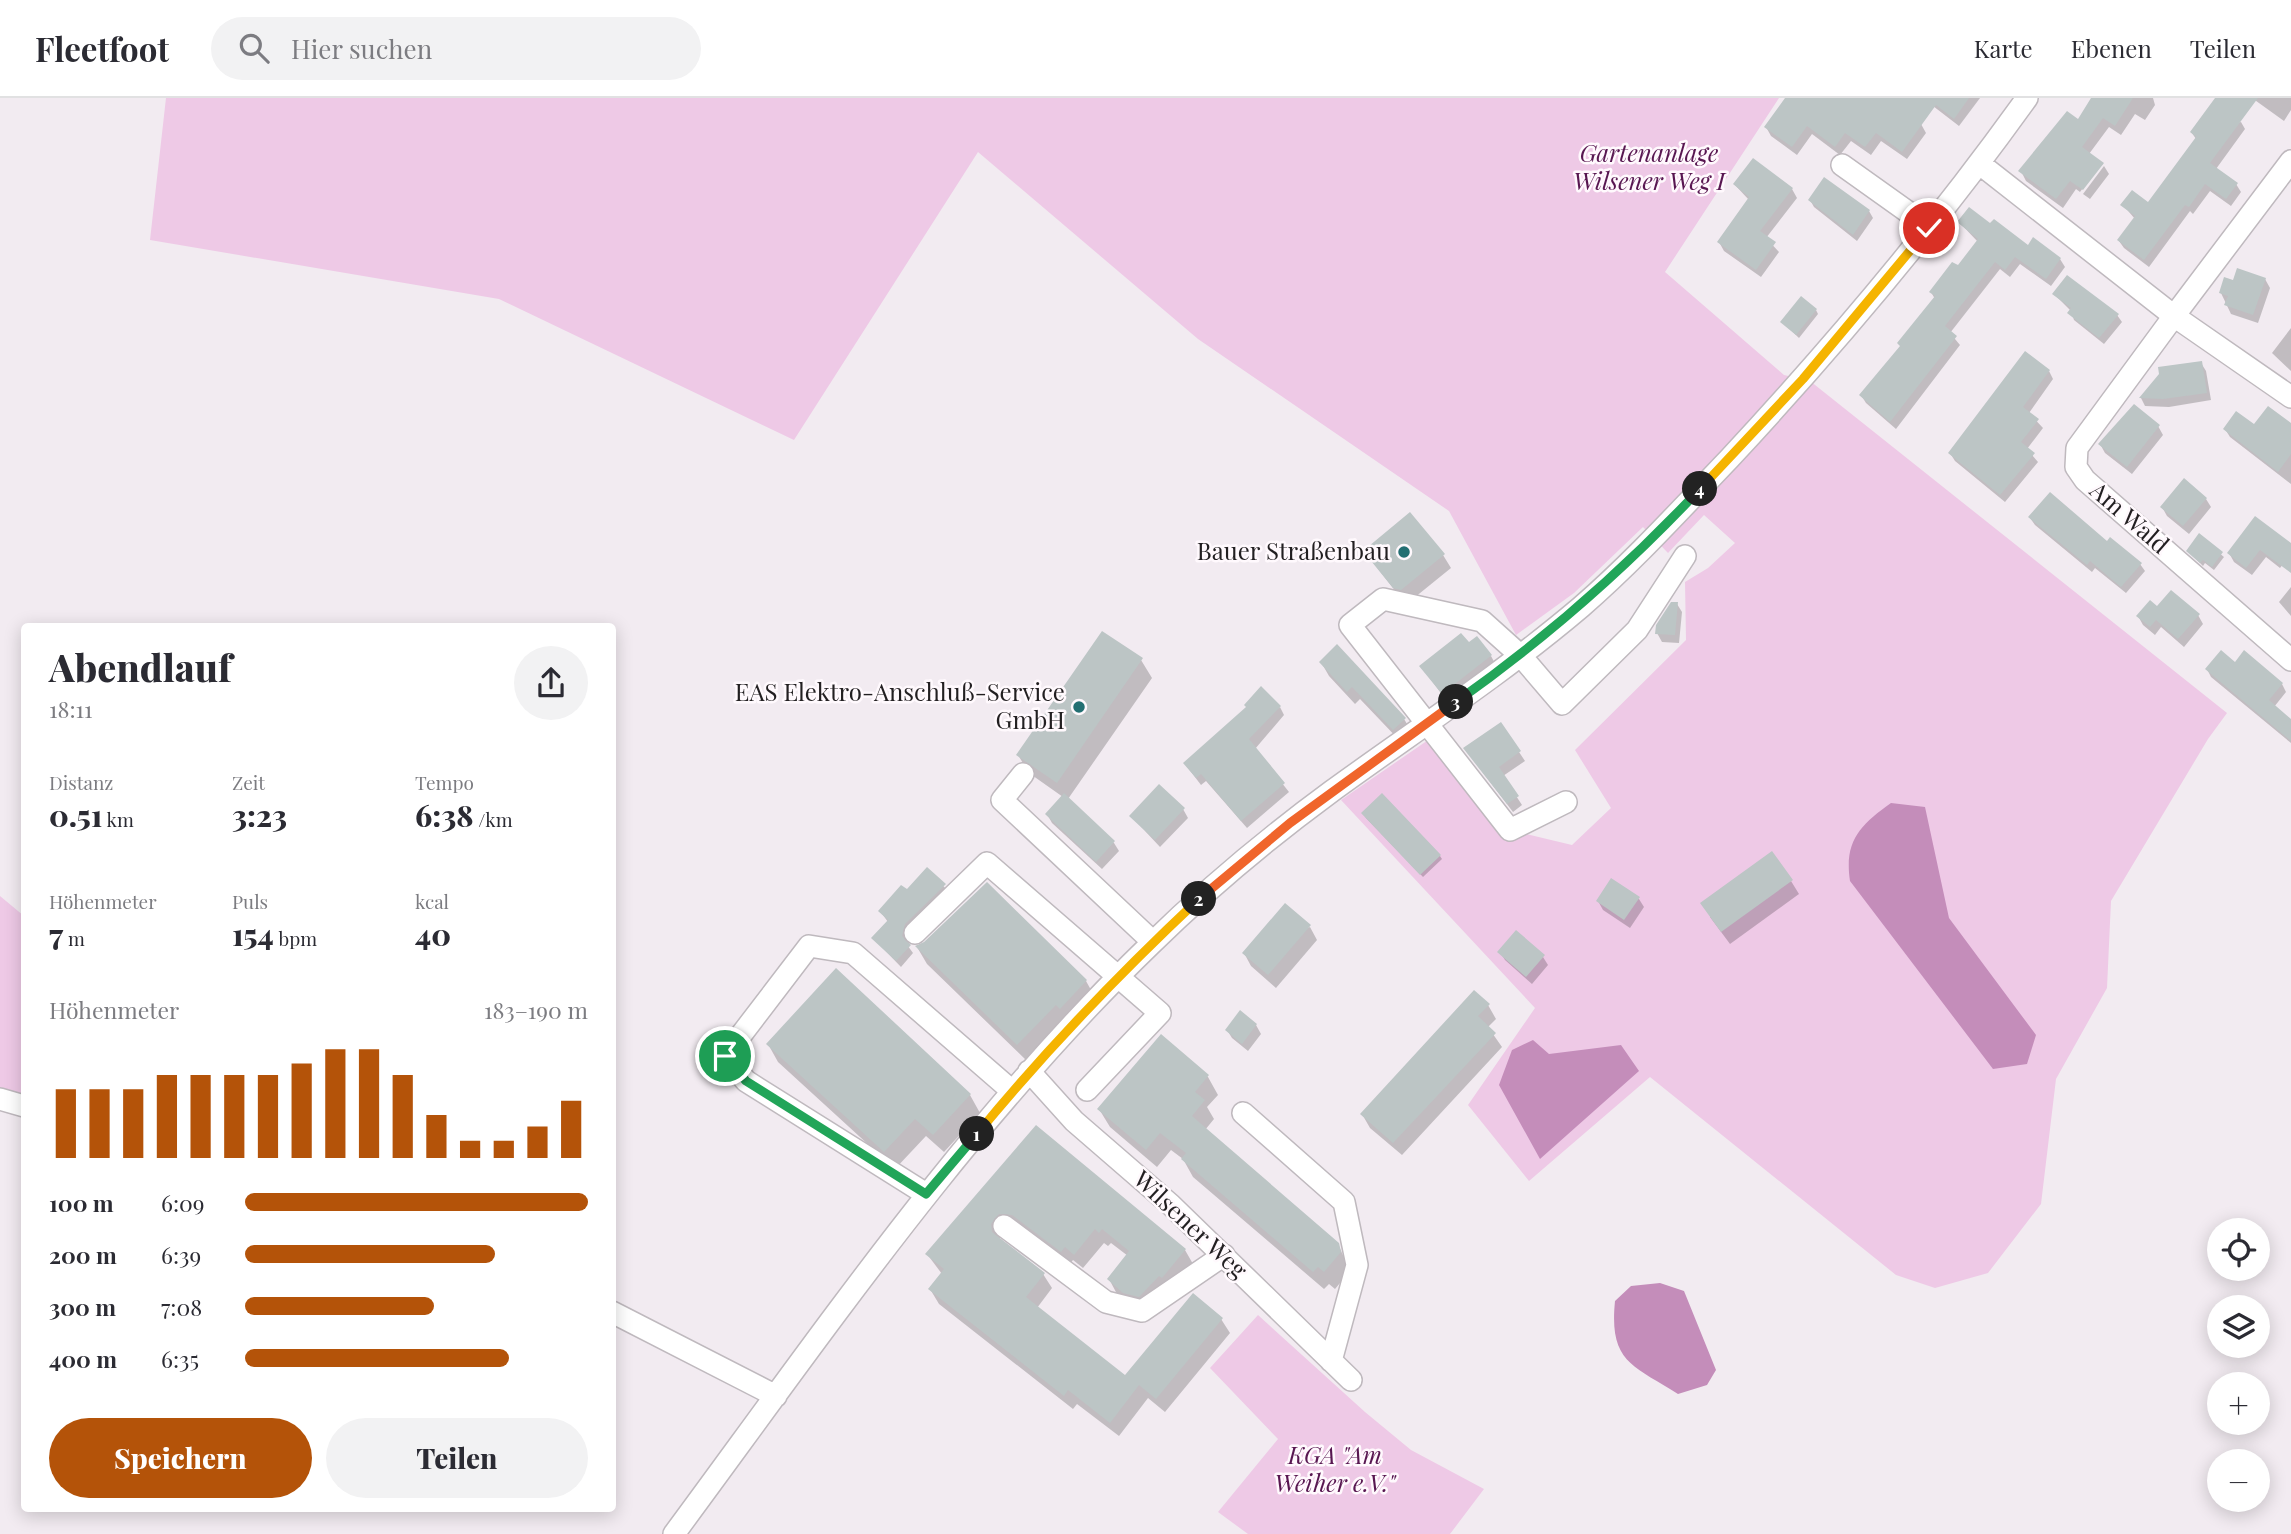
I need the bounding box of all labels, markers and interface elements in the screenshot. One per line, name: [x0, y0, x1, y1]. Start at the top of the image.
search box: [211, 17, 701, 80]
text: Fleetfoot: [35, 26, 169, 70]
icon: search: [235, 29, 273, 67]
text: Hier suchen: [291, 31, 432, 66]
text: Karte: [1974, 32, 2033, 64]
text: Ebenen: [2071, 32, 2152, 64]
text: Teilen: [2190, 32, 2256, 64]
park label: Gartenanlage Wilsener Weg I: [1573, 136, 1727, 196]
pin: [1899, 198, 1959, 258]
icon: check: [1910, 209, 1948, 247]
pin: 4: [1682, 472, 1718, 506]
street label: Am Wald: [2083, 473, 2177, 560]
text: 4: [1694, 475, 1705, 501]
place label: Bauer Straßenbau: [1197, 534, 1390, 566]
marker: Bauer Straßenbau: [1396, 544, 1412, 560]
text: Abendlauf: [49, 641, 232, 692]
button: share: [514, 646, 588, 720]
place label: EAS Elektro-Anschluß-Service GmbH: [735, 675, 1065, 735]
pin: 3: [1438, 684, 1474, 720]
text: 3: [1451, 688, 1460, 714]
text: 18:11: [49, 693, 93, 724]
marker: EAS Elektro-Anschluß-Service GmbH: [1071, 699, 1087, 715]
text: Distanz: [49, 769, 113, 795]
text: Zeit: [232, 769, 265, 795]
text: Tempo: [415, 769, 474, 795]
text: 0.51: [49, 795, 102, 835]
text: 3:23: [232, 795, 287, 835]
text: 6:38: [415, 795, 473, 835]
text: km: [102, 806, 134, 832]
text: /km: [473, 806, 513, 832]
pin: 2: [1182, 882, 1216, 916]
text: 2: [1194, 885, 1203, 911]
text: Höhenmeter: [49, 888, 157, 914]
text: Puls: [232, 888, 268, 914]
text: kcal: [415, 888, 449, 914]
text: 7: [49, 914, 63, 954]
text: 154: [232, 914, 274, 954]
text: 40: [415, 914, 451, 954]
text: m: [63, 925, 85, 951]
text: bpm: [274, 925, 317, 951]
text: Höhenmeter: [49, 994, 179, 1025]
text: 183–190 m: [484, 994, 588, 1025]
pin: [695, 1026, 755, 1086]
icon: arrive: [706, 1037, 744, 1075]
pin: 1: [960, 1116, 995, 1152]
text: 1: [973, 1120, 980, 1146]
street label: Wilsener Weg: [1127, 1162, 1255, 1285]
text: 100 m: [49, 1187, 114, 1218]
text: 6:09: [161, 1187, 205, 1218]
map controls: [2207, 1218, 2270, 1512]
button: locate: [2207, 1218, 2270, 1281]
text: 200 m: [49, 1239, 117, 1270]
text: 6:39: [161, 1239, 201, 1270]
text: 300 m: [49, 1291, 116, 1322]
text: 7:08: [161, 1291, 202, 1322]
button: layers: [2207, 1295, 2270, 1358]
text: 400 m: [49, 1343, 117, 1374]
text: 6:35: [161, 1343, 199, 1374]
button: +: [2207, 1372, 2270, 1435]
button: Speichern: [49, 1418, 312, 1498]
button: Teilen: [326, 1418, 588, 1498]
park label: KGA "Am Weiher e.V.": [1275, 1438, 1397, 1498]
button: −: [2207, 1449, 2270, 1512]

